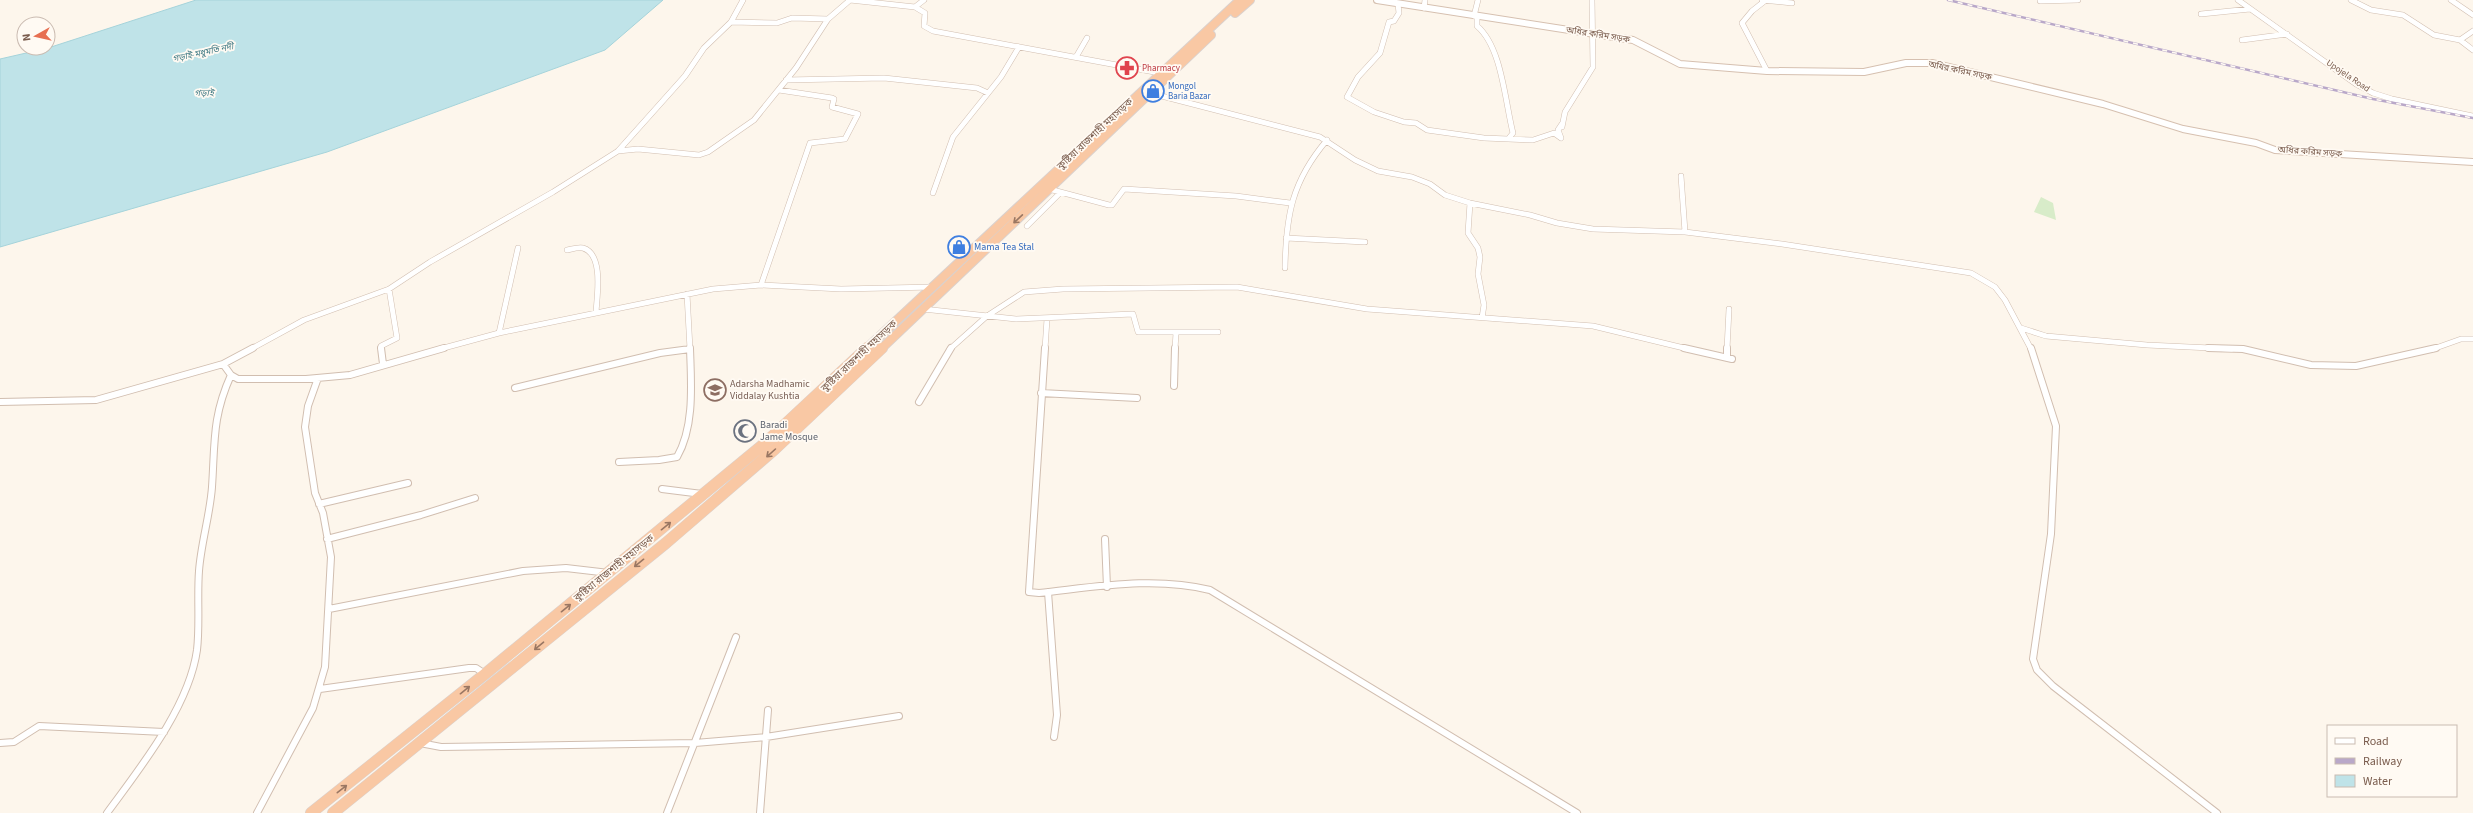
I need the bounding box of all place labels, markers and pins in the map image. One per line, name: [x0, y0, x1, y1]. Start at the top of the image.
pharmacy icon: Pharmacy: [1114, 55, 1140, 81]
place label: Pharmacy: [1142, 62, 1181, 75]
shop icon: Mongol Baria Bazar: [1140, 78, 1166, 104]
place label: Mongol Baria Bazar: [1168, 80, 1211, 103]
shop icon: Mama Tea Stal: [946, 234, 972, 260]
place label: Mama Tea Stal: [974, 240, 1035, 254]
school or university icon: Adarsha Madhamic Viddalay Kushtia: [702, 377, 728, 403]
place label: Adarsha Madhamic Viddalay Kushtia: [730, 377, 810, 403]
mosque icon: Baradi Jame Mosque: [732, 418, 758, 444]
place label: Baradi Jame Mosque: [760, 418, 818, 444]

